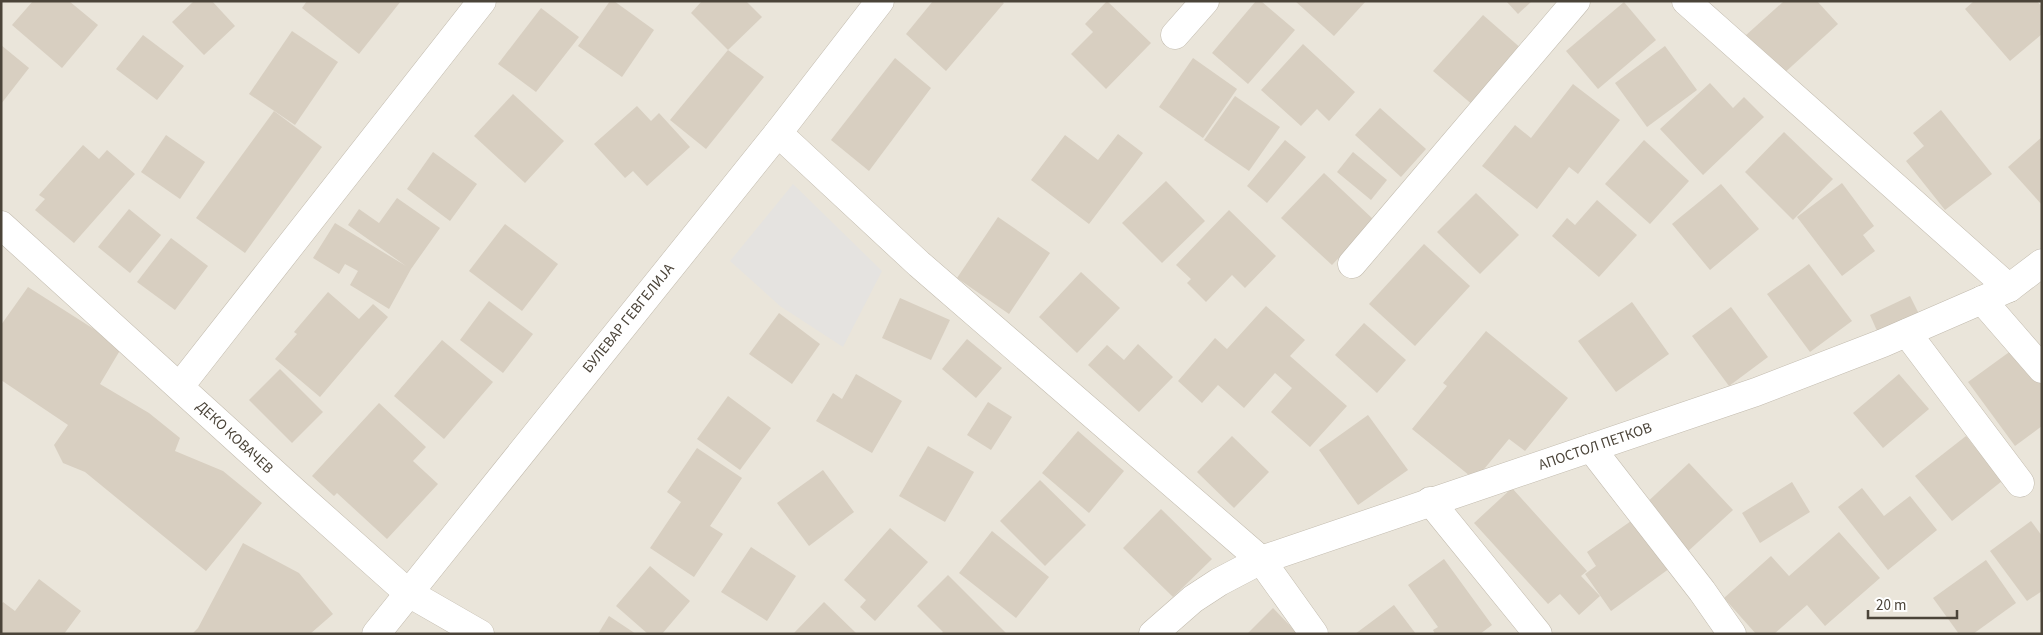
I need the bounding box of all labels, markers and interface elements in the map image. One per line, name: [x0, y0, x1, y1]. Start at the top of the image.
street label: БУЛЕВАР ГЕВГЕЛИЈА: [578, 258, 680, 378]
street label: ДЕКО КОВАЧЕВ: [191, 396, 278, 479]
street label: АПОСТОЛ ПЕТКОВ: [1536, 417, 1655, 476]
scale bar: [1868, 588, 1957, 620]
text: 20 m: [1876, 595, 1906, 616]

